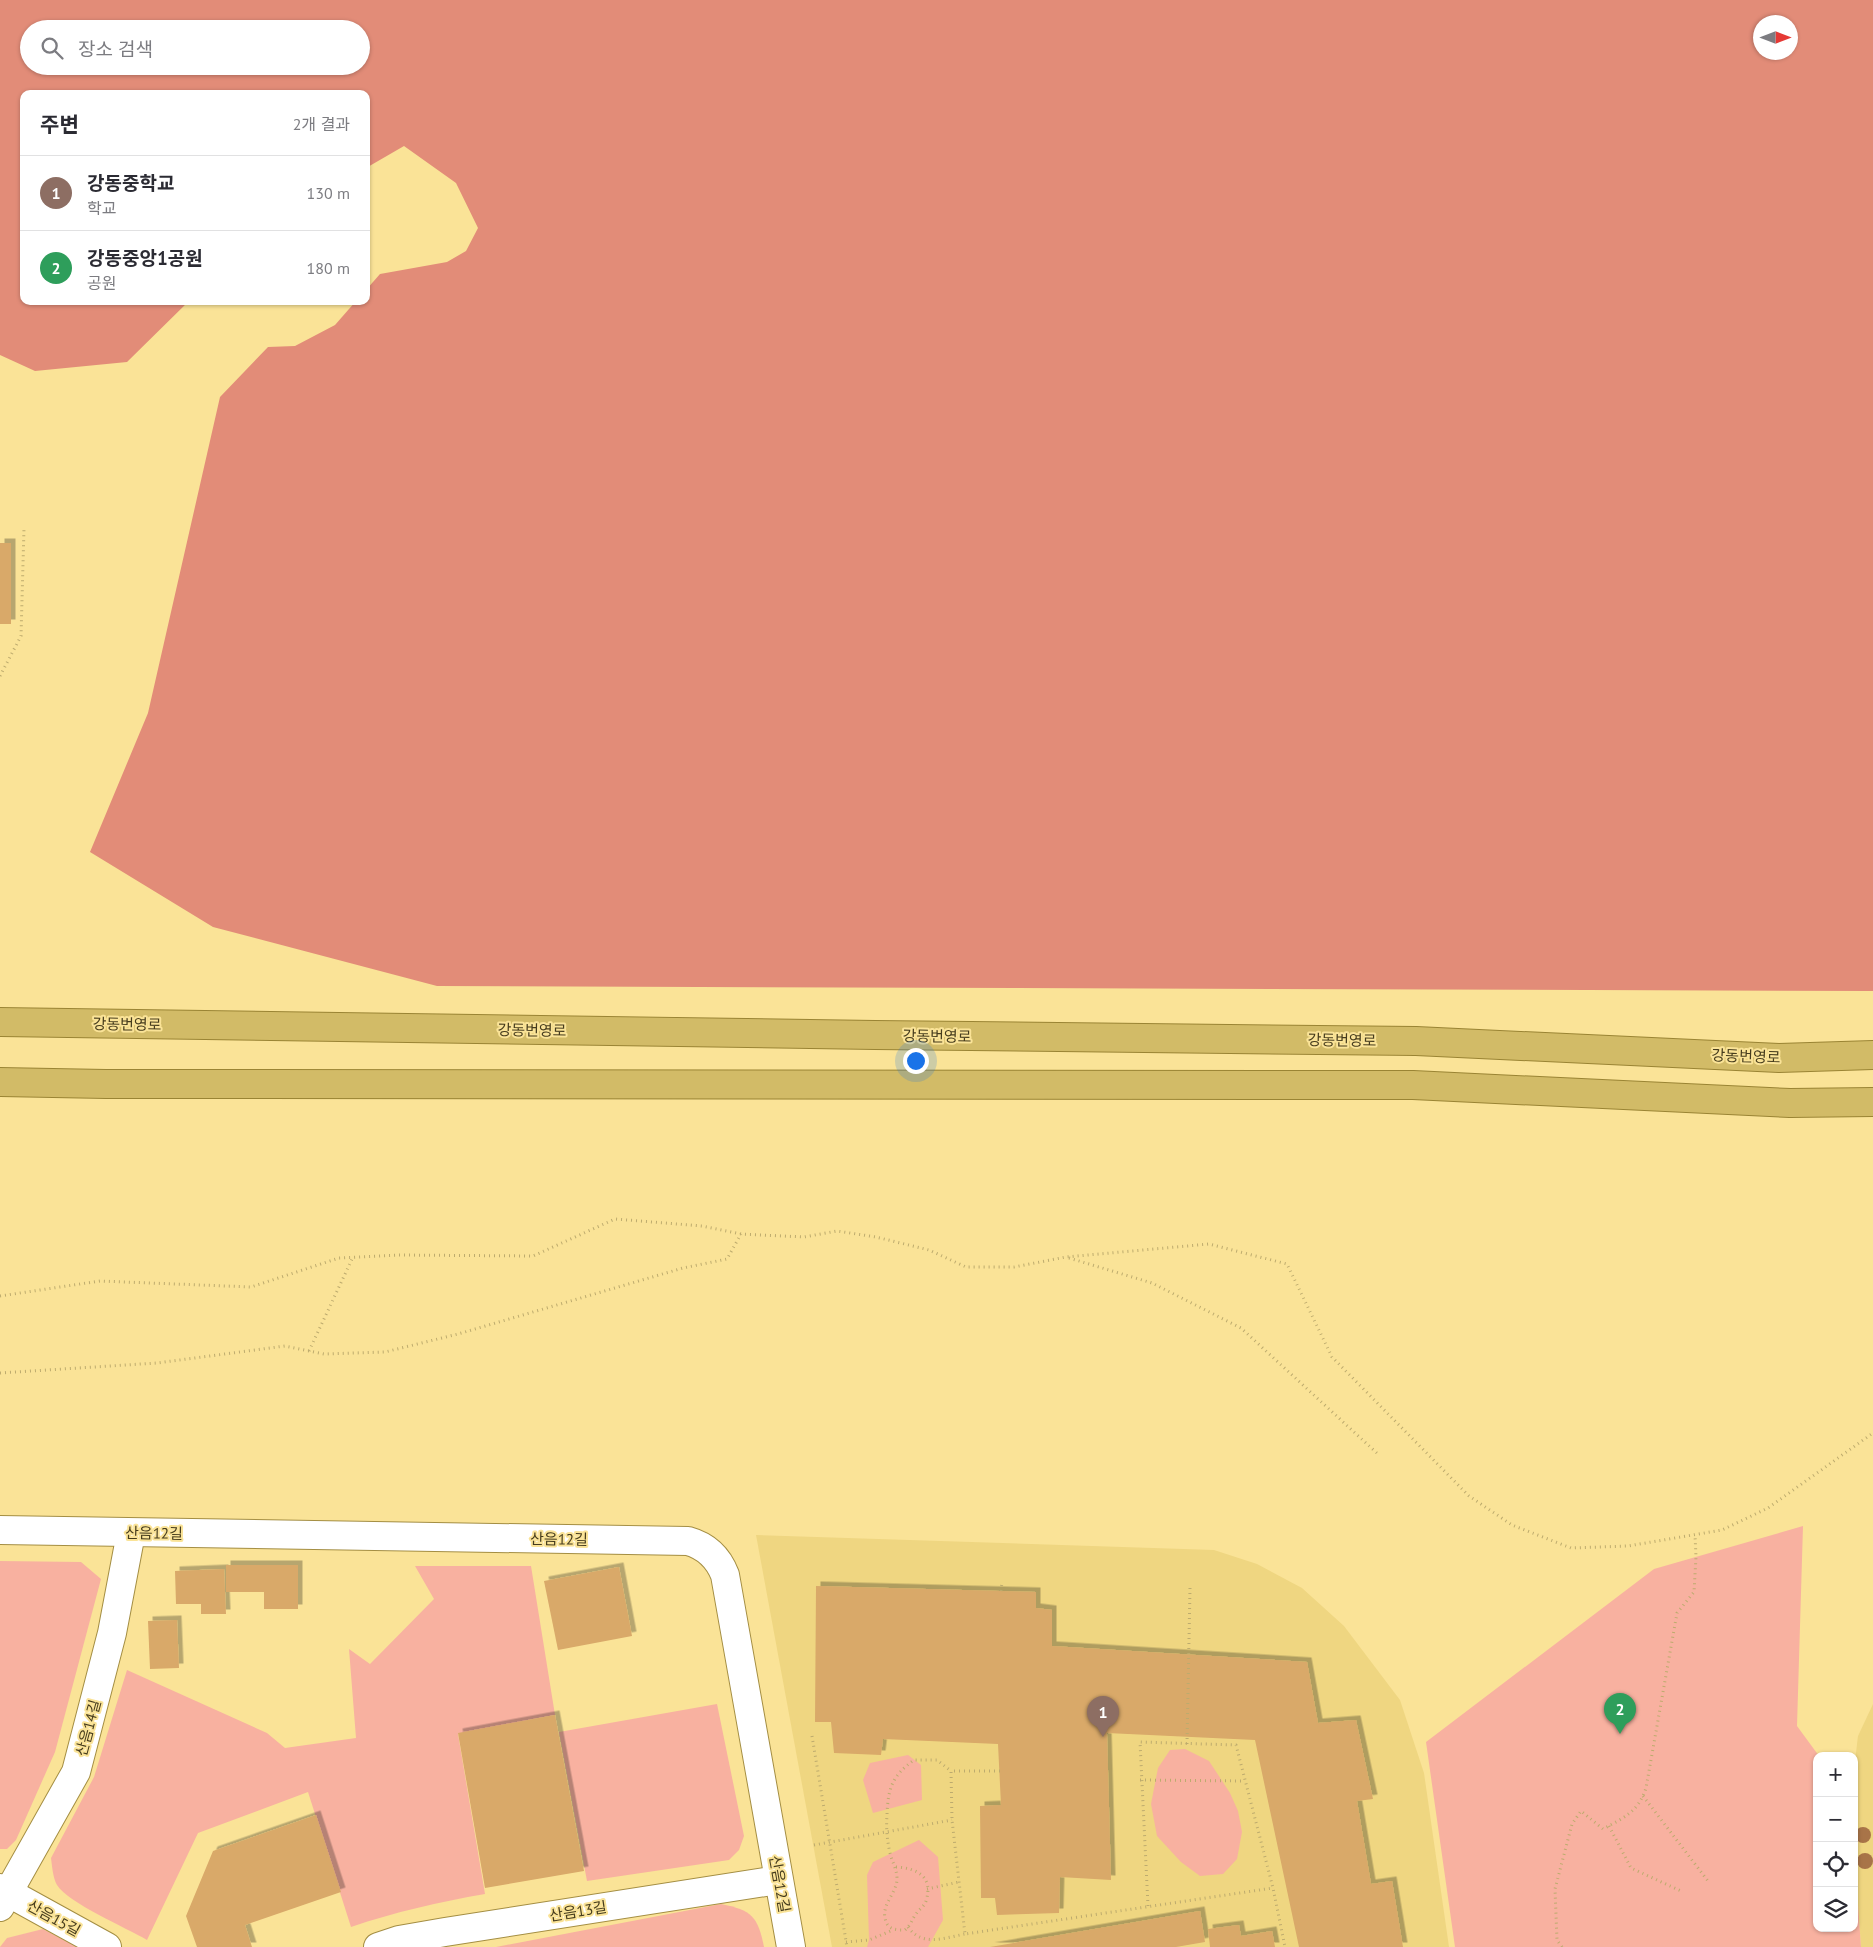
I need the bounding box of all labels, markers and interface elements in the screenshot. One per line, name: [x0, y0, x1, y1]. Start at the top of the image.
north arrow: [1753, 15, 1798, 60]
search box: [20, 20, 370, 75]
icon: search: [38, 34, 66, 62]
text: 장소 검색: [78, 37, 153, 61]
text: 주변: [40, 111, 79, 138]
text: 2개 결과: [293, 114, 350, 134]
text: 강동중학교: [87, 171, 174, 195]
text: 1: [51, 183, 61, 203]
text: 130 m: [307, 183, 350, 203]
text: 학교: [87, 198, 116, 218]
text: 강동중앙1공원: [87, 246, 203, 270]
text: 2: [51, 258, 61, 278]
text: 180 m: [307, 258, 350, 278]
text: 공원: [87, 273, 116, 293]
street label: 강동번영로: [92, 1014, 162, 1034]
street label: 강동번영로: [497, 1020, 567, 1040]
street label: 강동번영로: [902, 1026, 972, 1046]
street label: 강동번영로: [1307, 1030, 1377, 1050]
street label: 강동번영로: [1711, 1045, 1781, 1067]
your location: [903, 1048, 929, 1074]
street label: 산음12길: [125, 1523, 183, 1543]
street label: 산음12길: [530, 1529, 588, 1549]
pin: 2: [1604, 1693, 1636, 1734]
pin: 1: [1087, 1696, 1119, 1737]
street label: 산음14길: [71, 1698, 105, 1758]
map controls: [1813, 1752, 1858, 1932]
button: +: [1813, 1752, 1858, 1797]
button: −: [1813, 1797, 1858, 1842]
button: locate: [1813, 1842, 1858, 1887]
street label: 산음12길: [766, 1854, 794, 1914]
button: layers: [1813, 1887, 1858, 1932]
street label: 산음15길: [24, 1896, 84, 1940]
street label: 산음13길: [548, 1897, 608, 1925]

